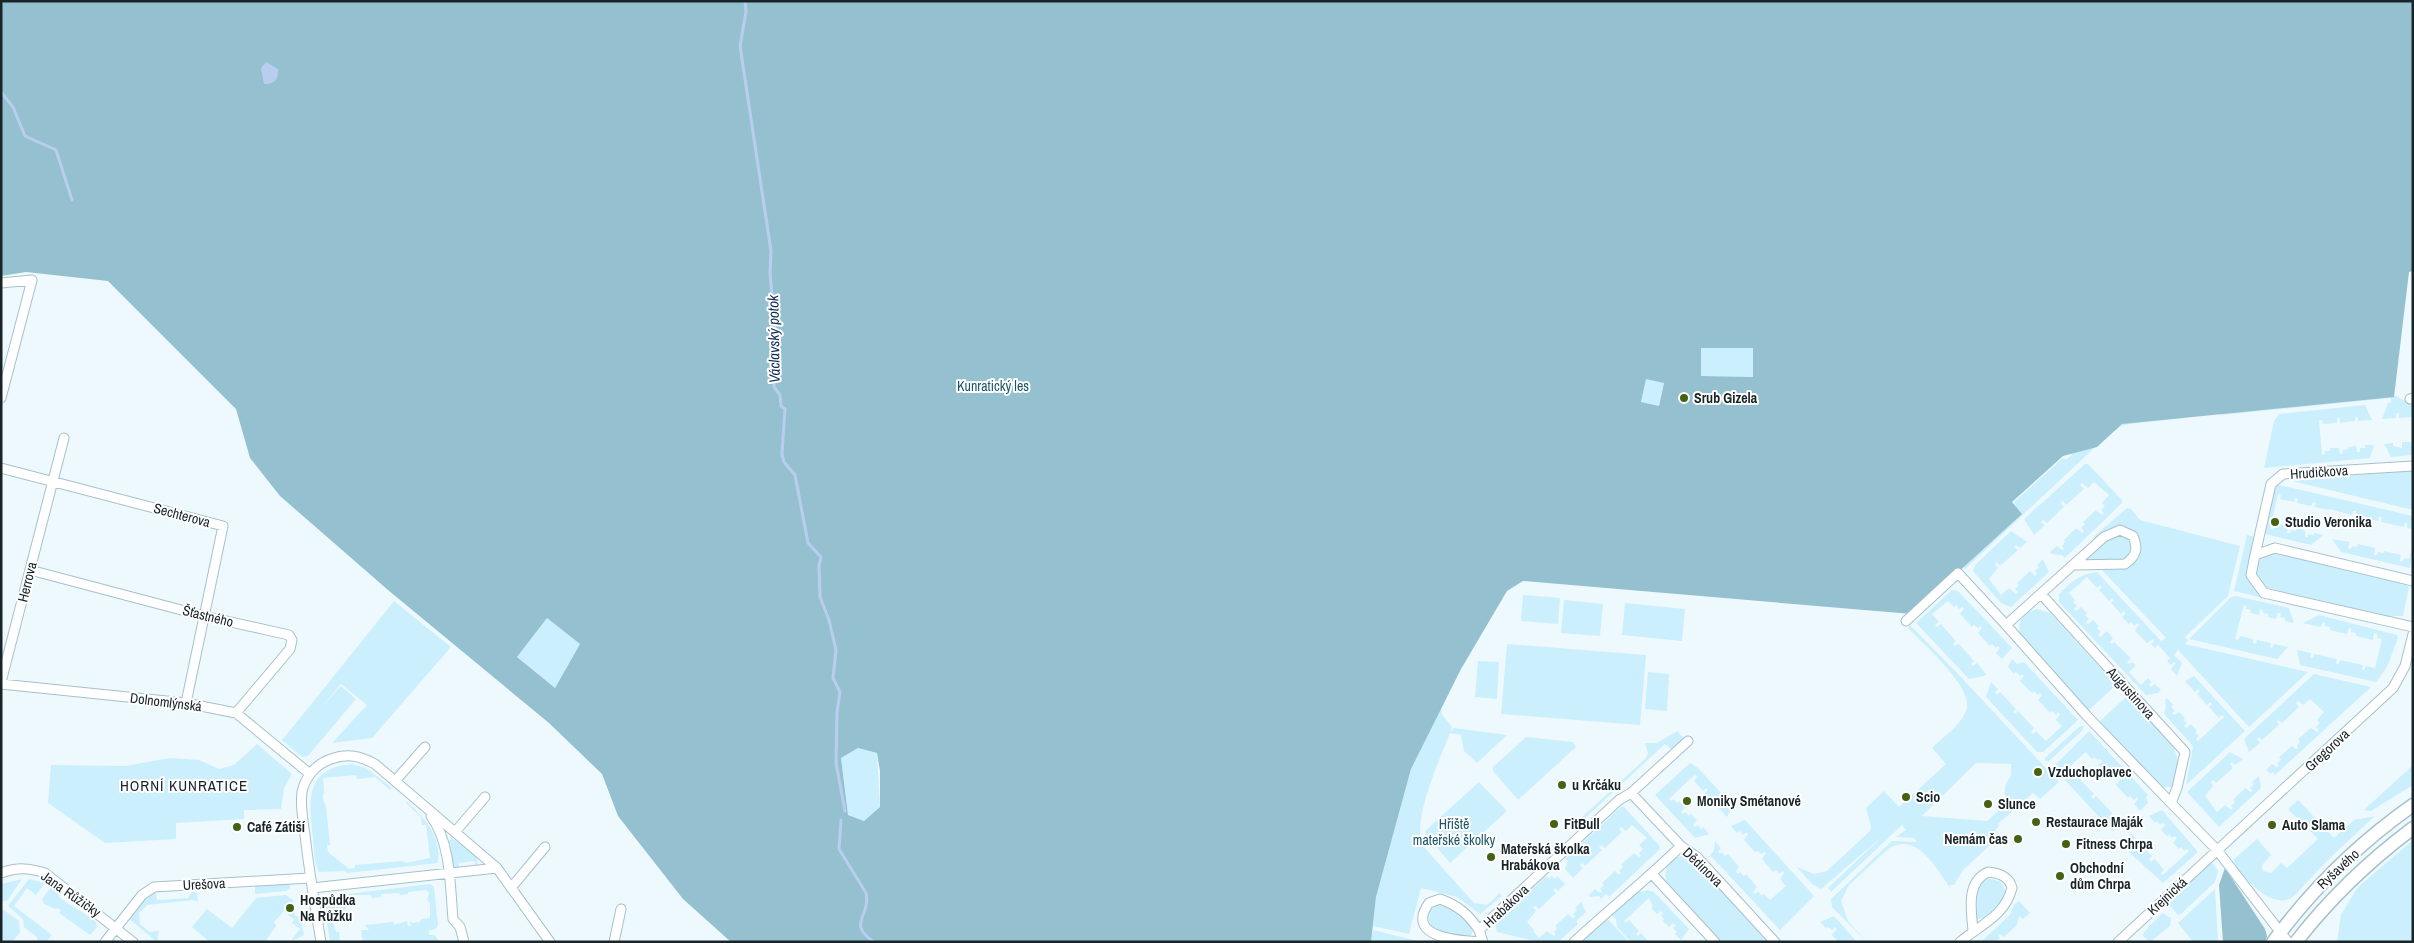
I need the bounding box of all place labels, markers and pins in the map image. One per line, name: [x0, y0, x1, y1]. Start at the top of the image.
place label: Srub Gizela: [1694, 389, 1758, 407]
marker: Srub Gizela: [1678, 392, 1690, 404]
place label: Studio Veronika: [2285, 513, 2372, 531]
marker: Studio Veronika: [2269, 516, 2281, 528]
place label: Vzduchoplavec: [2048, 763, 2132, 781]
marker: Vzduchoplavec: [2032, 766, 2044, 778]
place label: u Krčáku: [1572, 776, 1621, 794]
marker: u Krčáku: [1556, 779, 1568, 791]
place label: Scio: [1916, 788, 1940, 806]
marker: Scio: [1900, 791, 1912, 803]
place label: Moniky Smétanové: [1697, 792, 1801, 810]
marker: Moniky Smétanové: [1681, 795, 1693, 807]
place label: Slunce: [1998, 795, 2036, 813]
marker: Slunce: [1982, 798, 1994, 810]
place label: Restaurace Maják: [2046, 813, 2144, 831]
place label: FitBull: [1564, 815, 1600, 833]
marker: Restaurace Maják: [2030, 816, 2042, 828]
place label: Auto Slama: [2282, 816, 2346, 834]
place label: Café Zátiší: [247, 818, 306, 836]
marker: FitBull: [1548, 818, 1560, 830]
marker: Auto Slama: [2266, 819, 2278, 831]
marker: Café Zátiší: [231, 821, 243, 833]
place label: Nemám čas: [1944, 830, 2008, 848]
marker: Nemám čas: [2012, 833, 2024, 845]
place label: Fitness Chrpa: [2076, 835, 2153, 853]
marker: Fitness Chrpa: [2060, 838, 2072, 850]
place label: Mateřská školka Hrabákova: [1501, 840, 1590, 874]
marker: Mateřská školka Hrabákova: [1485, 851, 1497, 863]
place label: Obchodní dům Chrpa: [2070, 859, 2131, 893]
marker: Obchodní dům Chrpa: [2054, 870, 2066, 882]
place label: Hospůdka Na Růžku: [300, 891, 356, 925]
marker: Hospůdka Na Růžku: [284, 902, 296, 914]

